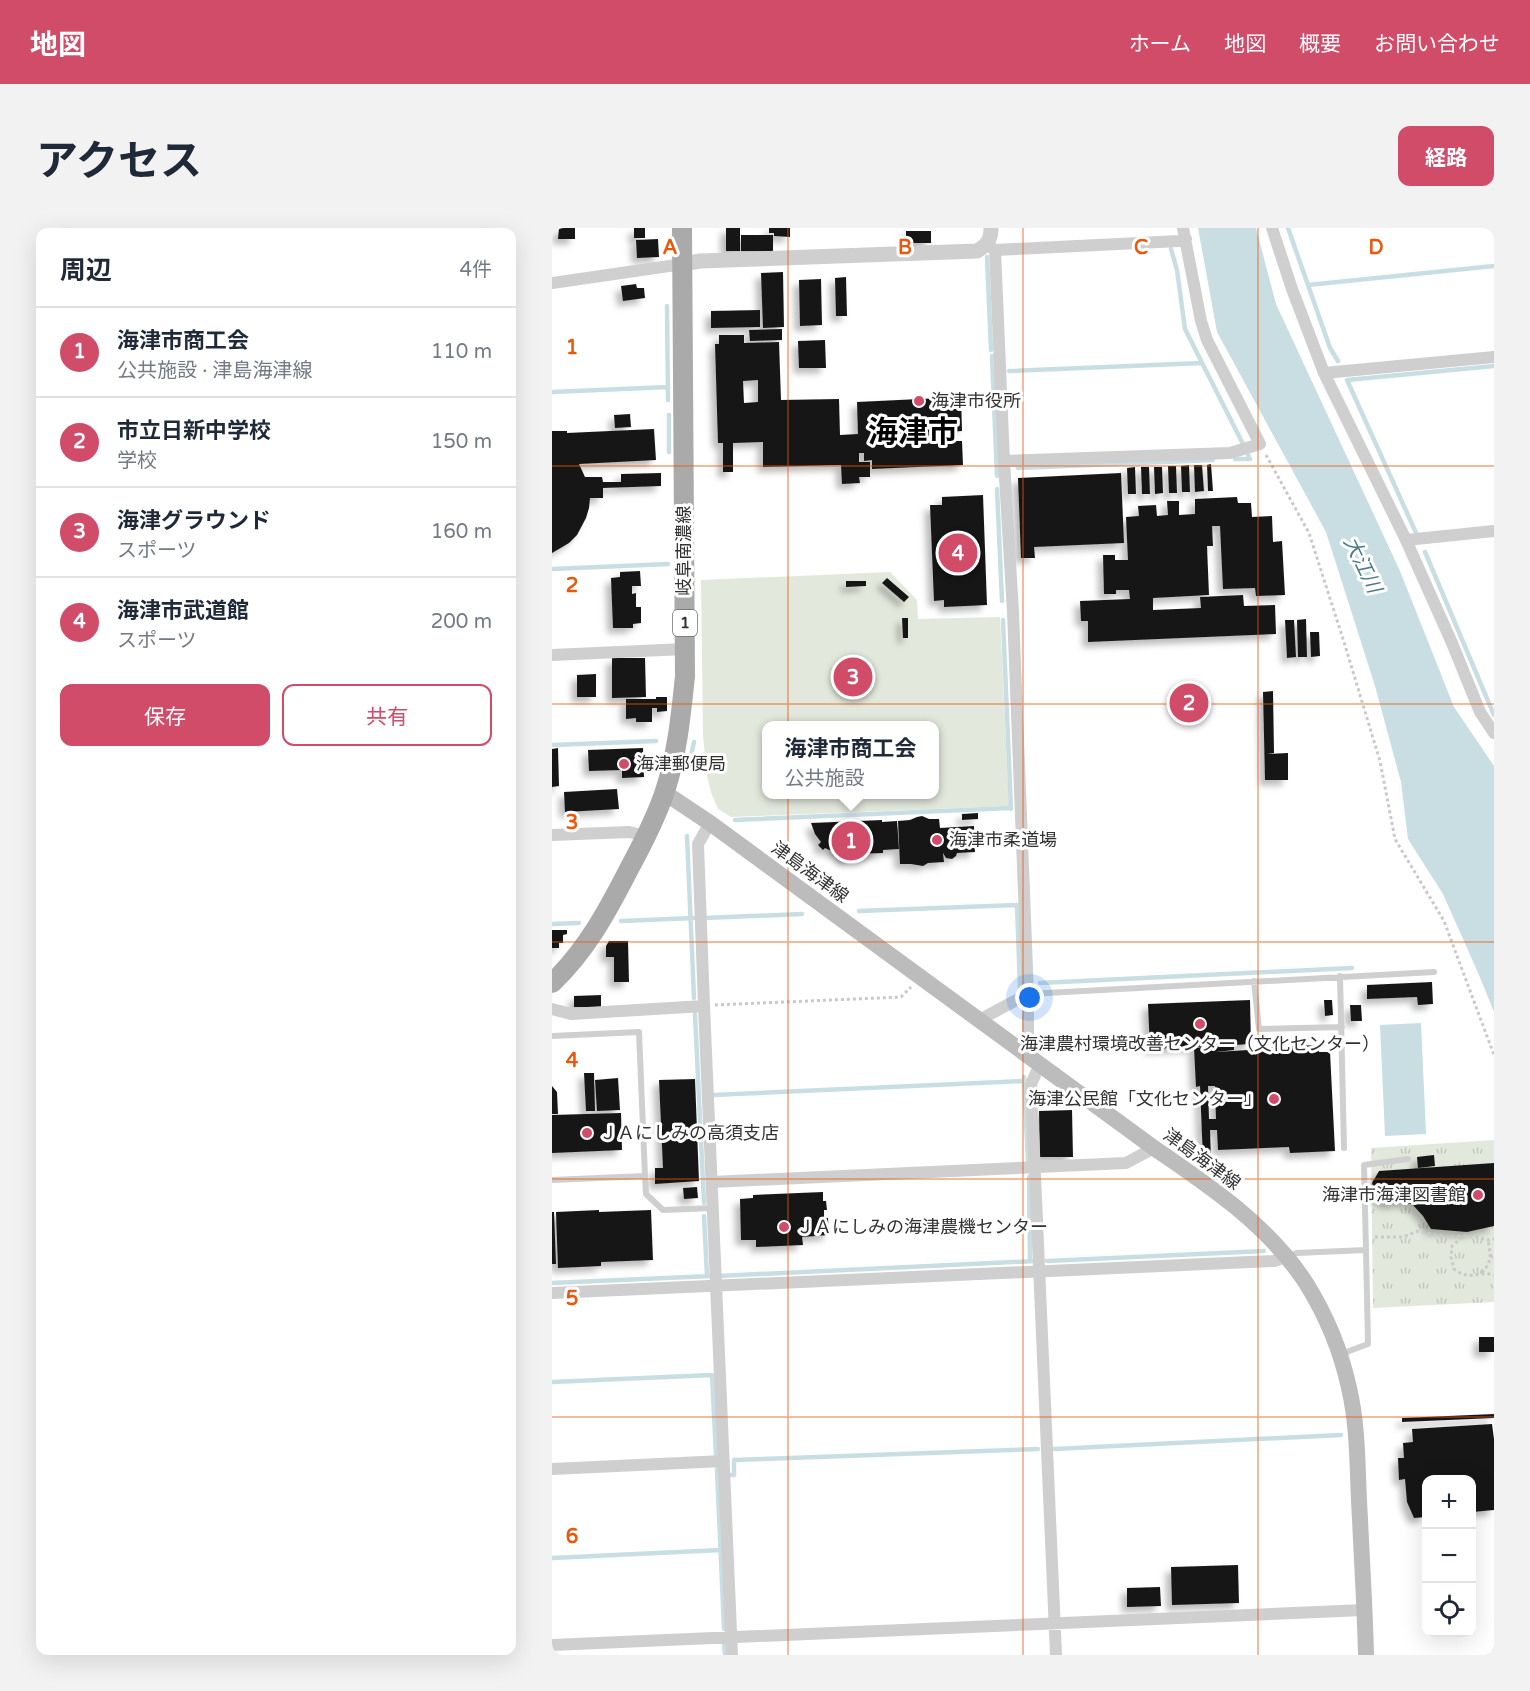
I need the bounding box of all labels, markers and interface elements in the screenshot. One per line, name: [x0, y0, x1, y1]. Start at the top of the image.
text: 地図: [30, 28, 86, 62]
text: ホーム: [1129, 32, 1191, 57]
text: 地図: [1224, 32, 1266, 57]
text: 概要: [1299, 32, 1341, 57]
text: お問い合わせ: [1374, 32, 1500, 57]
button: 経路: [1398, 126, 1494, 186]
text: アクセス: [36, 136, 202, 187]
text: A: [663, 236, 678, 260]
text: B: [898, 236, 912, 260]
text: C: [1134, 236, 1148, 260]
text: D: [1368, 236, 1384, 260]
text: 周辺: [60, 255, 112, 286]
text: 4件: [459, 258, 492, 282]
text: 海津市商工会: [117, 328, 249, 354]
text: 1: [566, 336, 578, 360]
text: 1: [73, 340, 86, 364]
text: 110 m: [431, 340, 492, 364]
text: 公共施設 · 津島海津線: [117, 359, 313, 383]
place label: 海津市役所: [931, 390, 1021, 412]
marker: 海津市役所: [912, 394, 926, 408]
district label: 海津市: [868, 414, 958, 451]
text: 市立日新中学校: [117, 418, 271, 444]
text: 2: [73, 430, 86, 454]
text: 150 m: [431, 430, 492, 454]
text: 学校: [117, 449, 157, 473]
street label: 岐阜南濃線: [673, 506, 695, 596]
text: 海津グラウンド: [117, 508, 271, 534]
text: 3: [73, 520, 86, 544]
text: 160 m: [431, 520, 492, 544]
pin: 4: [938, 530, 978, 576]
water label: 大江川: [1338, 533, 1387, 599]
text: スポーツ: [117, 539, 197, 563]
text: 2: [566, 574, 578, 598]
text: 海津市武道館: [117, 598, 249, 624]
text: 4: [73, 610, 86, 634]
text: 200 m: [431, 610, 492, 634]
road number: 1: [673, 610, 697, 636]
text: スポーツ: [117, 629, 197, 653]
pin: 3: [834, 654, 872, 700]
pin: 2: [1170, 680, 1208, 726]
button: 保存: [60, 684, 270, 746]
button: 共有: [282, 684, 492, 746]
popup: [762, 721, 939, 799]
text: 海津市商工会: [784, 736, 917, 762]
place label: 海津郵便局: [636, 753, 726, 775]
marker: 海津郵便局: [617, 757, 631, 771]
text: 公共施設: [784, 767, 864, 791]
text: 3: [566, 811, 578, 835]
pin: 1: [832, 818, 870, 864]
place label: 海津市柔道場: [949, 829, 1057, 851]
marker: 海津市柔道場: [930, 833, 944, 847]
street label: 津島海津線: [767, 837, 853, 907]
your location: [1015, 983, 1044, 1012]
marker: 海津農村環境改善センター（文化センター）: [1193, 1017, 1207, 1031]
place label: 海津農村環境改善センター（文化センター）: [1020, 1033, 1380, 1055]
text: 4: [566, 1049, 579, 1073]
place label: 海津公民館「文化センター」: [1028, 1088, 1262, 1110]
marker: 海津公民館「文化センター」: [1267, 1092, 1281, 1106]
place label: ＪＡにしみの高須支店: [599, 1122, 779, 1144]
street label: 津島海津線: [1159, 1124, 1245, 1194]
marker: ＪＡにしみの高須支店: [580, 1126, 594, 1140]
place label: 海津市海津図書館: [1322, 1184, 1466, 1206]
marker: 海津市海津図書館: [1471, 1188, 1485, 1202]
place label: ＪＡにしみの海津農機センター: [796, 1216, 1048, 1238]
marker: ＪＡにしみの海津農機センター: [777, 1220, 791, 1234]
text: 5: [566, 1287, 578, 1311]
map controls: [1422, 1475, 1476, 1637]
button: +: [1422, 1475, 1476, 1529]
text: 6: [566, 1525, 578, 1549]
button: −: [1422, 1529, 1476, 1583]
button: locate: [1422, 1583, 1476, 1637]

